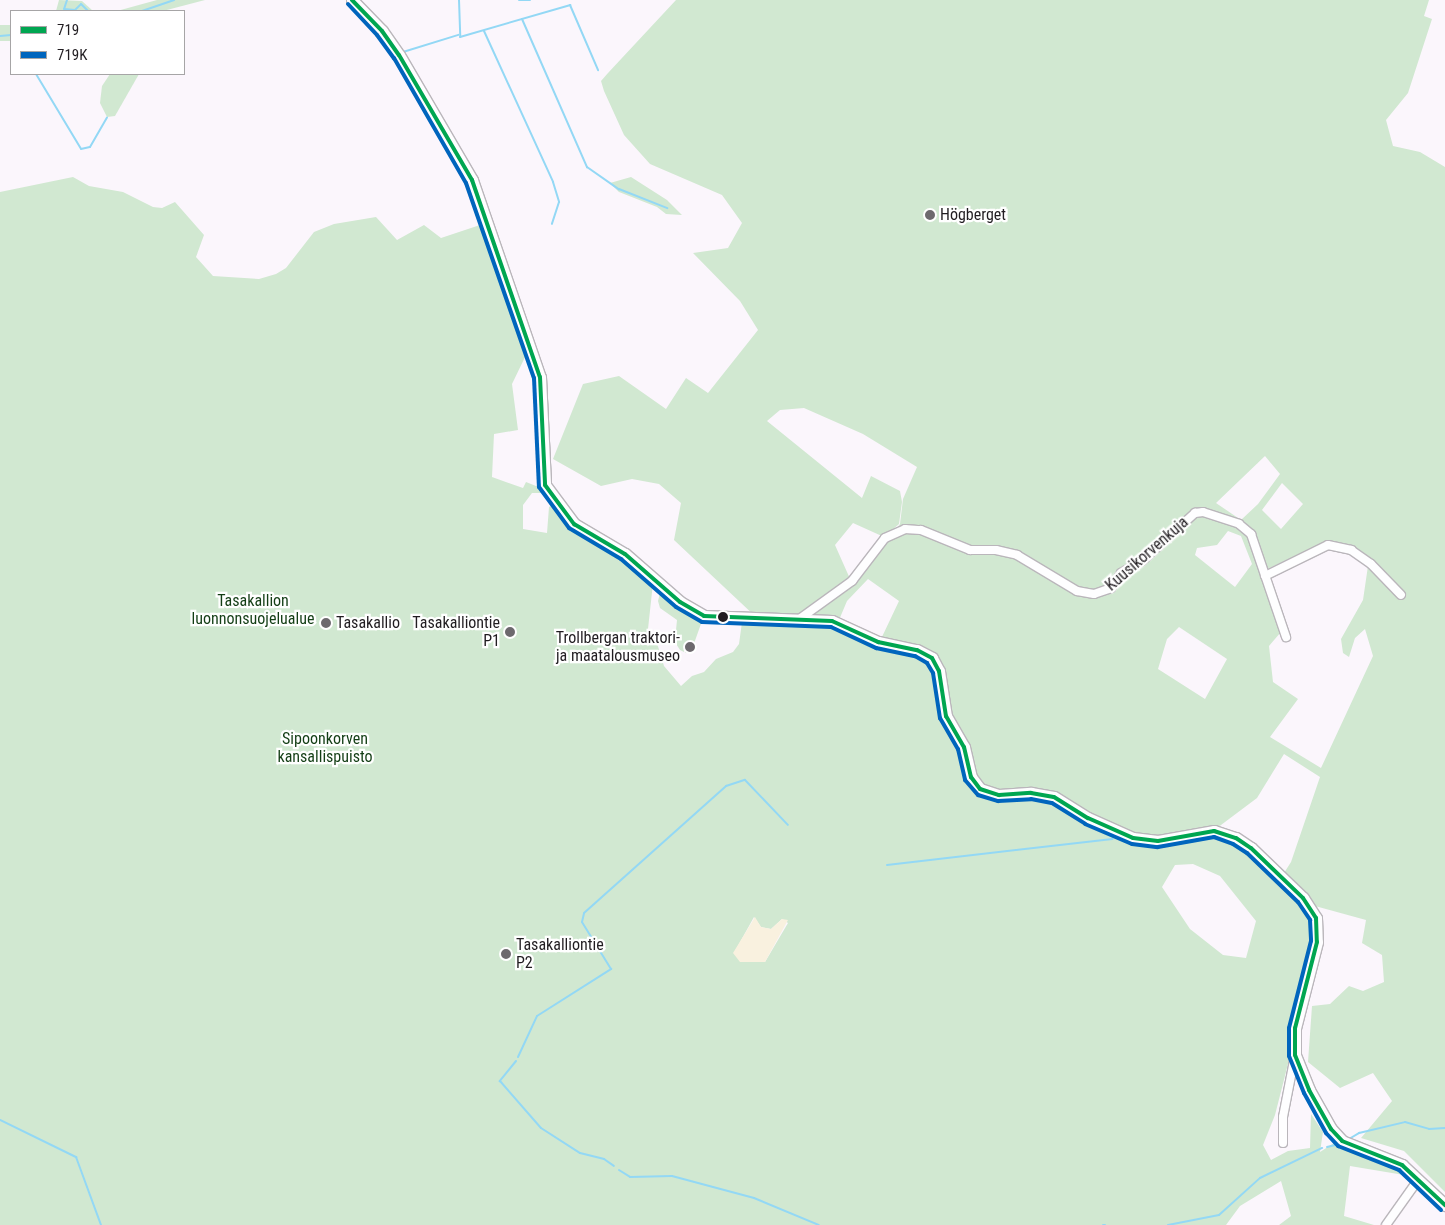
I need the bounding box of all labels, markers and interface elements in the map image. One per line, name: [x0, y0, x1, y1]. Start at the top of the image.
legend: [10, 10, 185, 75]
text: 719: [57, 21, 79, 39]
text: 719K: [57, 46, 87, 64]
place label: Högberget: [940, 205, 1006, 225]
marker: Högberget: [924, 209, 936, 221]
street label: Kuusikorvenkuja: [1102, 513, 1192, 595]
park label: Tasakallion luonnonsuojelualue: [192, 591, 314, 629]
unlabelled marker: [718, 612, 728, 622]
place label: Tasakallio: [336, 613, 400, 633]
place label: Tasakalliontie P1: [412, 613, 500, 651]
marker: Tasakallio: [320, 617, 332, 629]
marker: Tasakalliontie P1: [504, 626, 516, 638]
place label: Trollbergan traktori- ja maatalousmuseo: [556, 628, 680, 666]
marker: Trollbergan traktori- ja maatalousmuseo: [684, 641, 696, 653]
park label: Sipoonkorven kansallispuisto: [277, 729, 373, 767]
place label: Tasakalliontie P2: [516, 935, 604, 973]
marker: Tasakalliontie P2: [500, 948, 512, 960]

